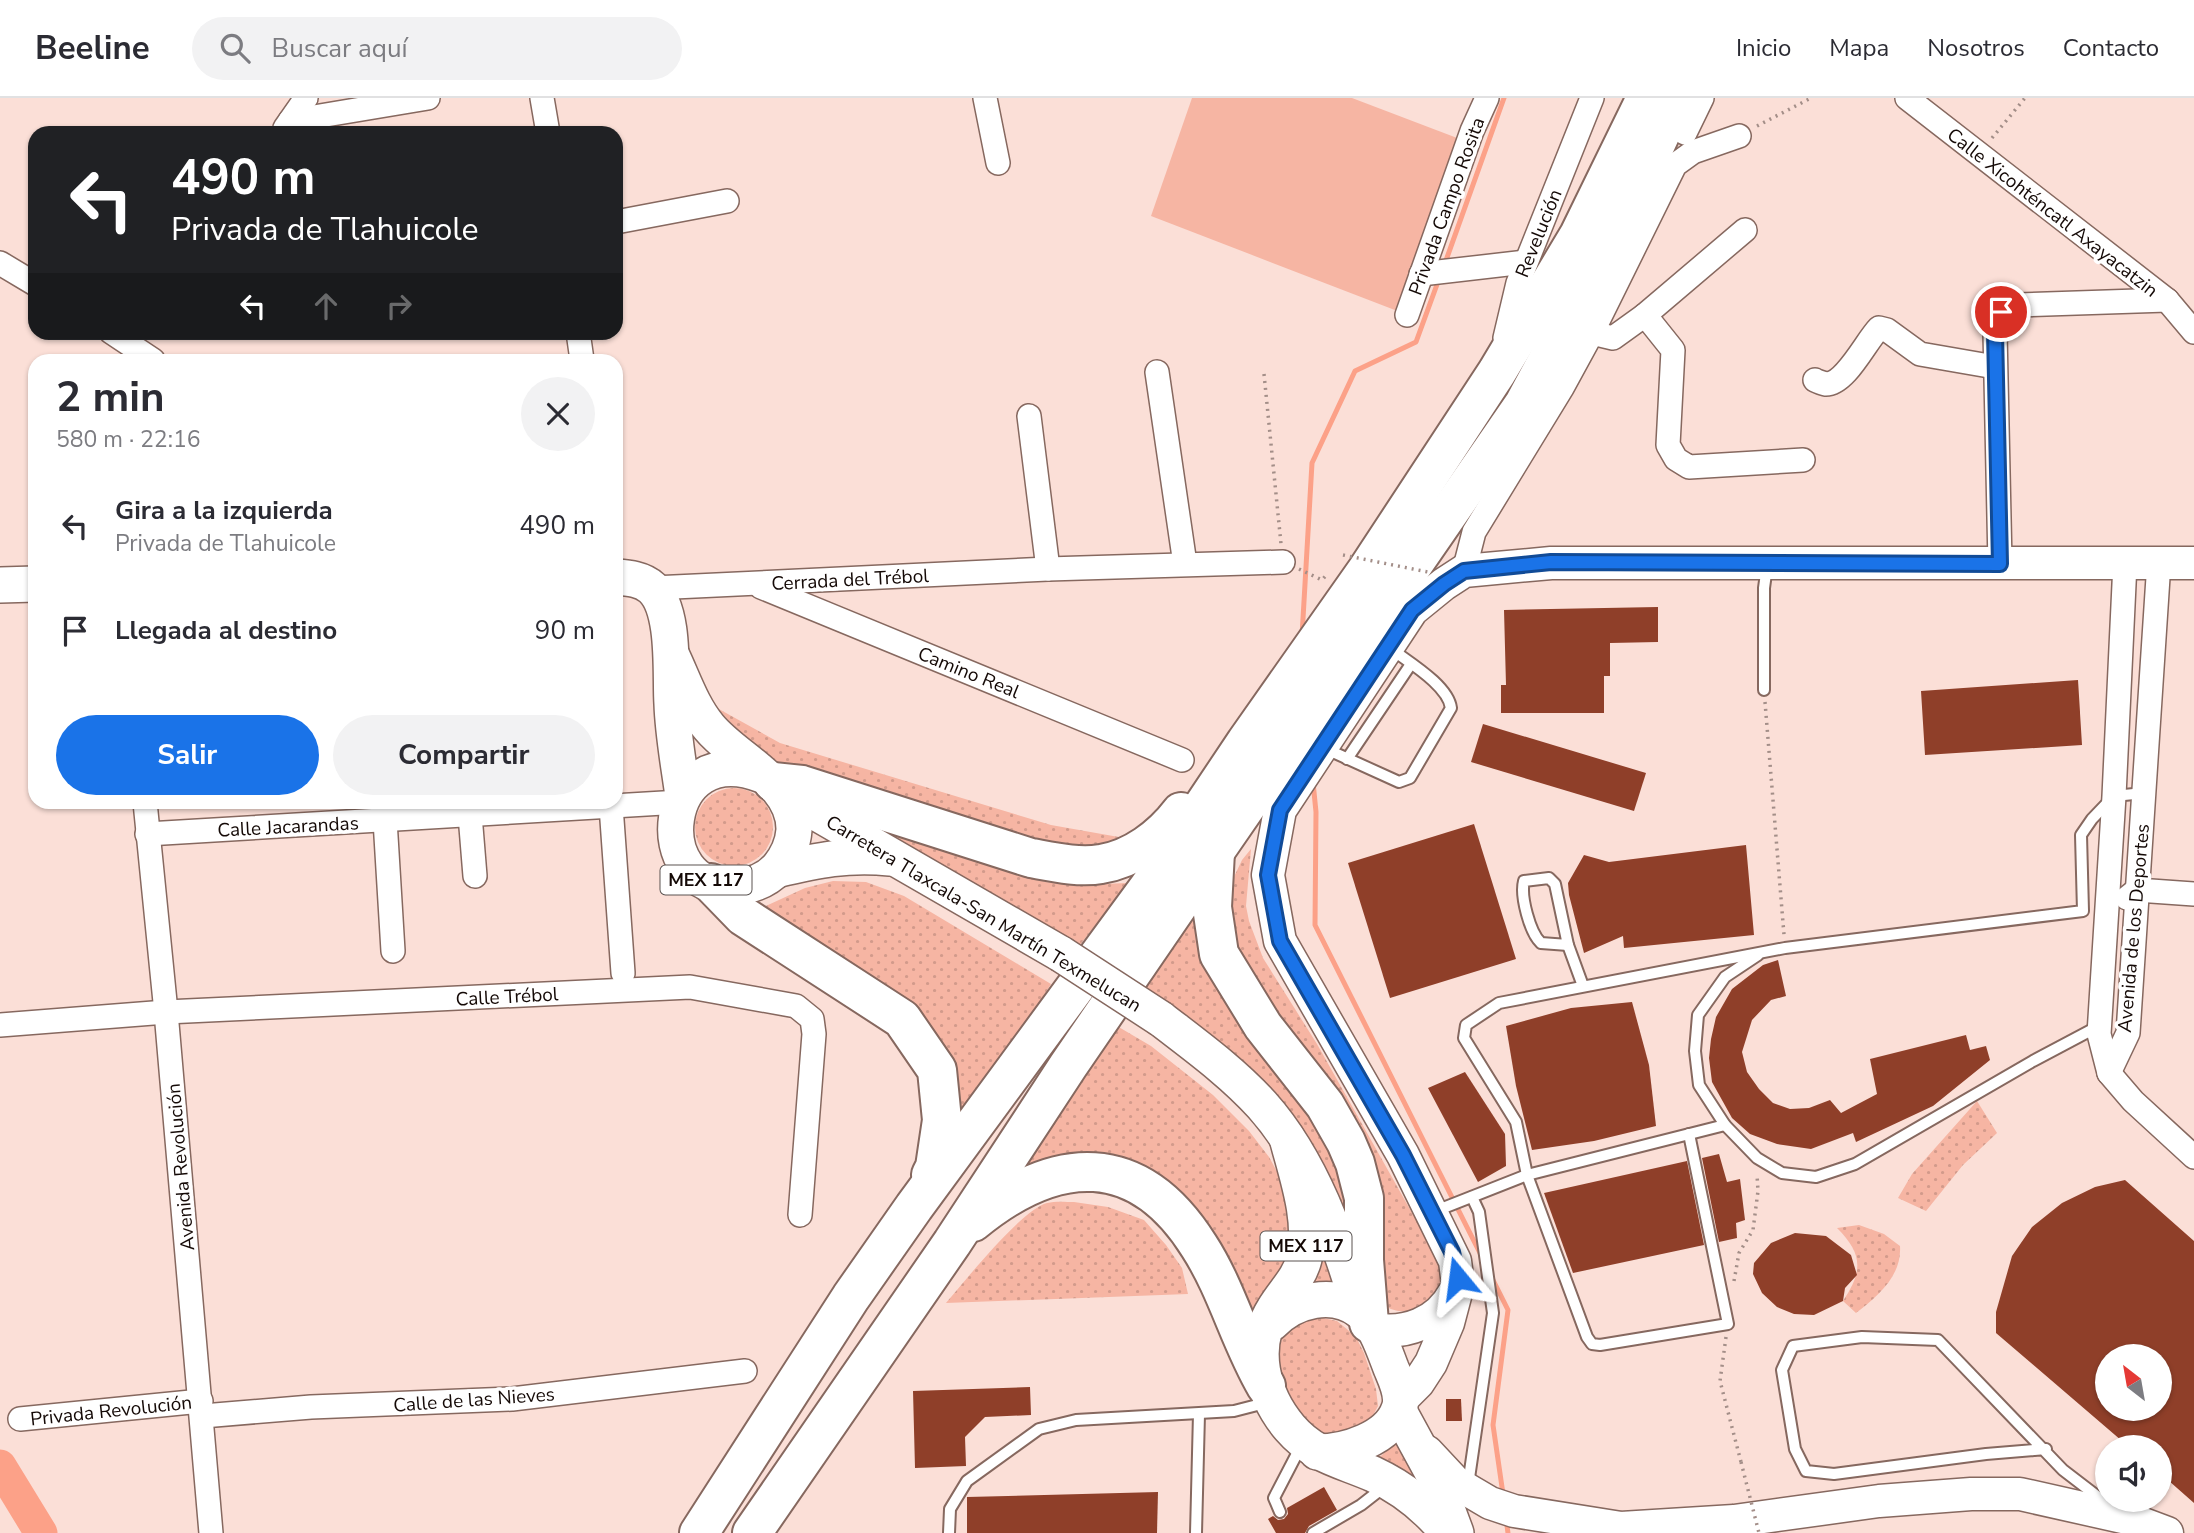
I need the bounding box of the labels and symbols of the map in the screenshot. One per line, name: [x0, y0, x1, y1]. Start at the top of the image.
street label: Privada Campo Rosita: [1403, 114, 1491, 299]
street label: Calle Xicohténcatl Axayacatzin: [1941, 122, 2163, 303]
street label: Revelución: [1509, 185, 1568, 281]
pin: [1971, 282, 2031, 342]
street label: Cerrada del Trébol: [771, 563, 930, 597]
street label: Camino Real: [914, 641, 1024, 705]
street label: Carretera Tlaxcala-San Martín Texmelucan: [821, 809, 1146, 1019]
street label: Calle Jacarandas: [217, 810, 359, 844]
street label: Avenida de los Deportes: [2112, 823, 2156, 1034]
road number: MEX 117: [660, 866, 752, 894]
street label: Calle Trébol: [455, 981, 559, 1013]
street label: Avenida Revolución: [161, 1082, 201, 1252]
road number: MEX 117: [1260, 1232, 1352, 1260]
position arrow: [1421, 1241, 1495, 1315]
north arrow: [2095, 1344, 2172, 1421]
street label: Calle de las Nieves: [392, 1381, 556, 1419]
street label: Privada Revolución: [29, 1390, 193, 1432]

